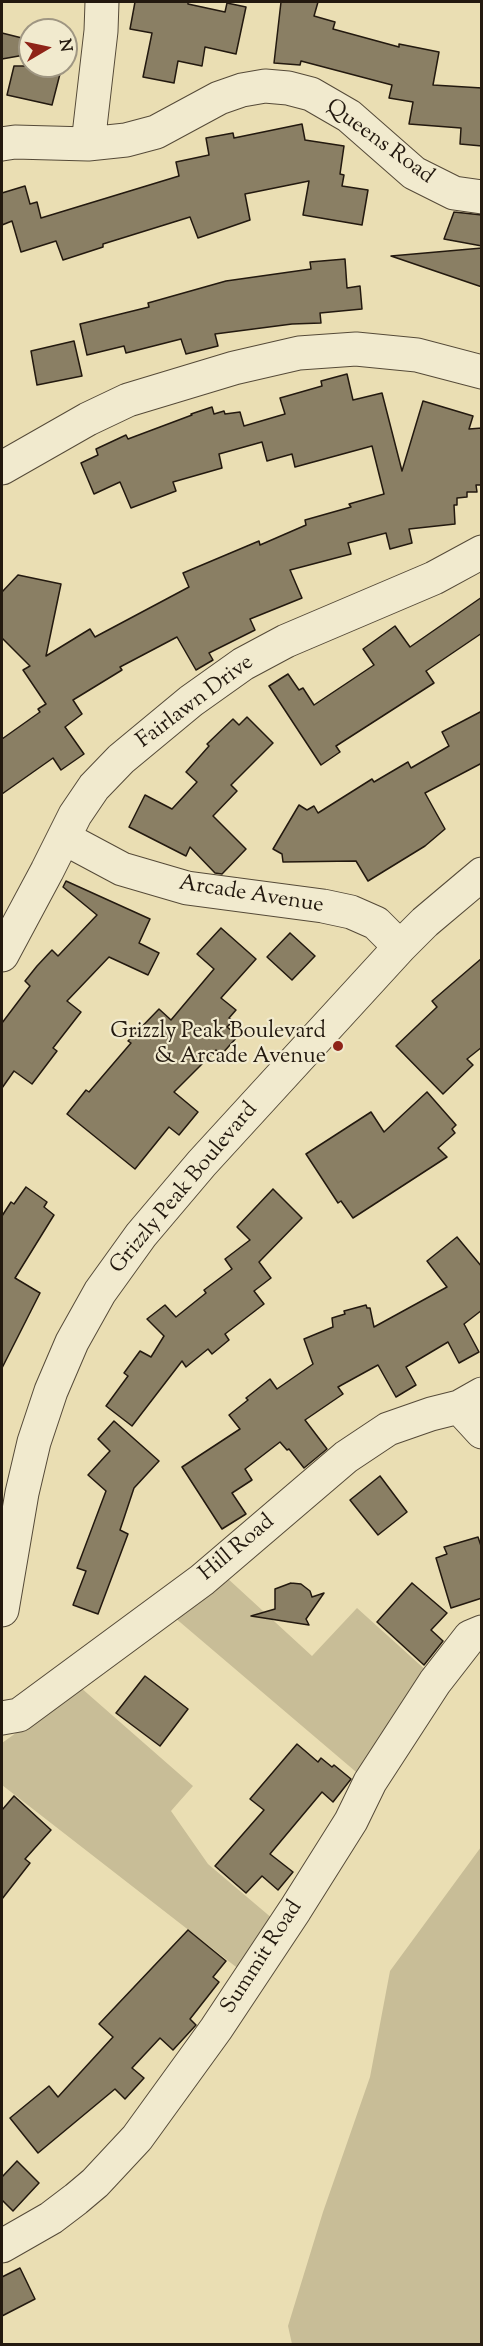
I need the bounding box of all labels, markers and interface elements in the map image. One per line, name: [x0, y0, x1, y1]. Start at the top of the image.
north arrow: [18, 18, 78, 78]
text: N: [52, 37, 77, 54]
street label: Queens Road: [320, 95, 438, 191]
street label: Fairlawn Drive: [132, 651, 260, 755]
street label: Arcade Avenue: [177, 872, 325, 920]
place label: Grizzly Peak Boulevard & Arcade Avenue: [110, 1020, 326, 1072]
marker: Grizzly Peak Boulevard & Arcade Avenue: [331, 1039, 345, 1053]
street label: Grizzly Peak Boulevard: [106, 1098, 264, 1280]
street label: Hill Road: [195, 1510, 281, 1588]
street label: Summit Road: [217, 1896, 309, 2020]

